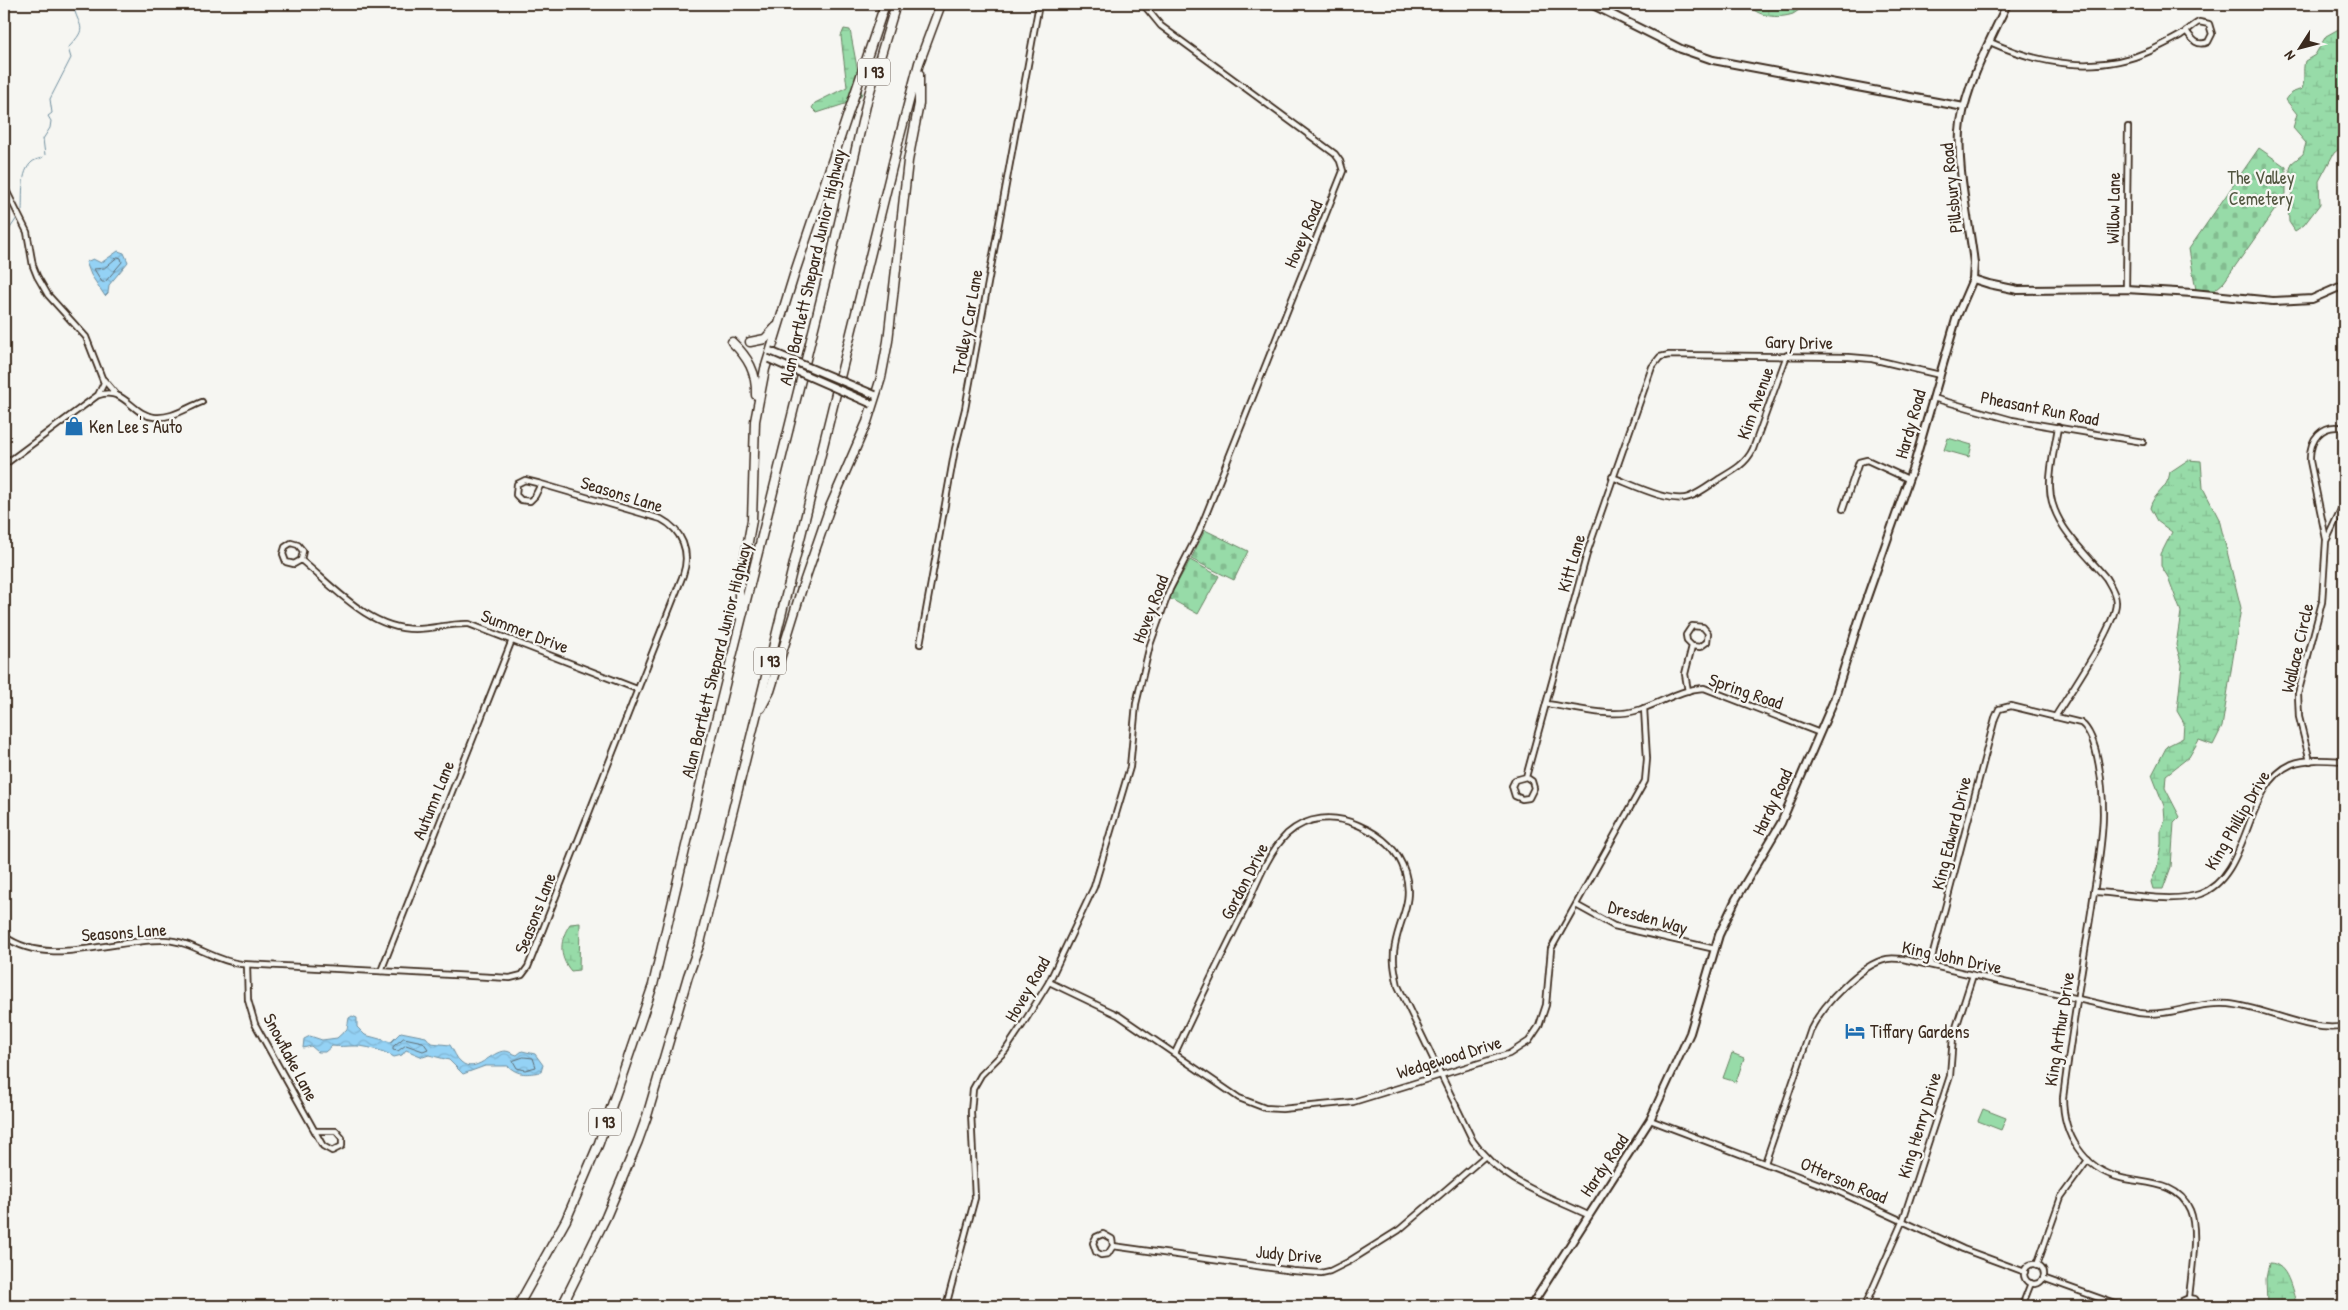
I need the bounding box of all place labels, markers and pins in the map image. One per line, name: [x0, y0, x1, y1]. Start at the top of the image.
place label: Ken Lee's Auto: [89, 414, 182, 439]
shop icon: Ken Lee's Auto: [63, 415, 85, 437]
place label: Tiffary Gardens: [1870, 1019, 1970, 1044]
hotel icon: Tiffary Gardens: [1844, 1020, 1866, 1042]

